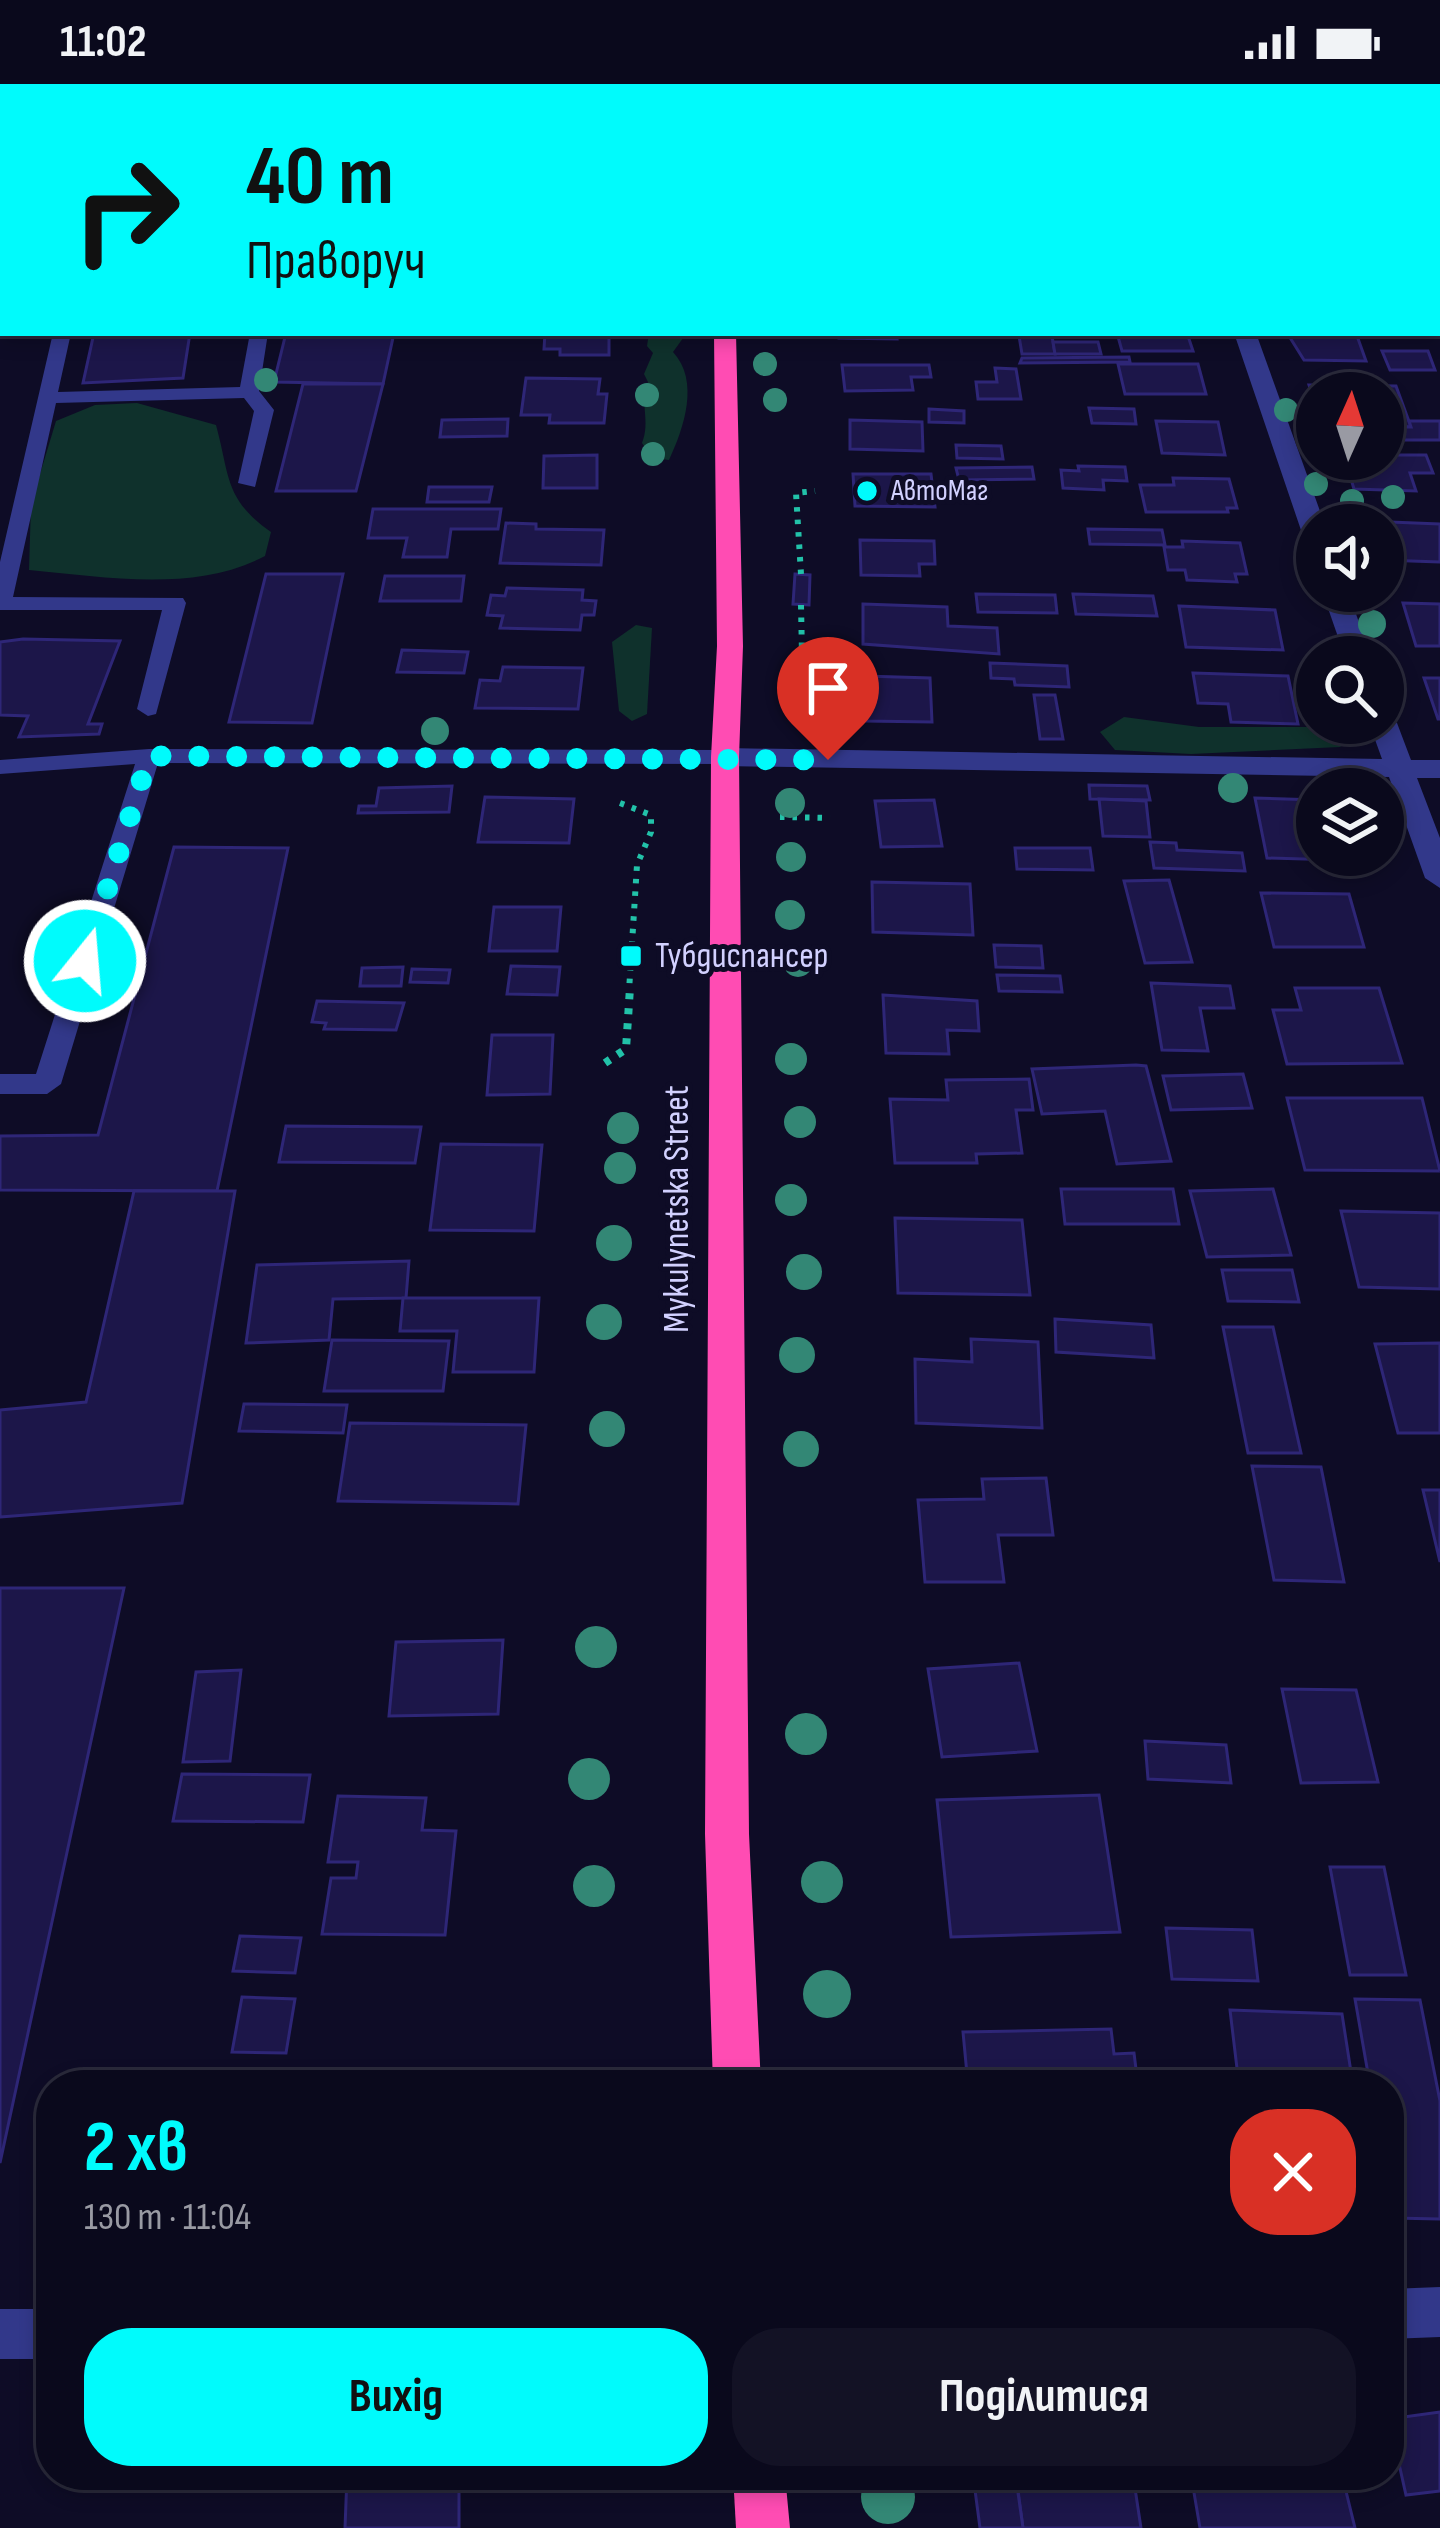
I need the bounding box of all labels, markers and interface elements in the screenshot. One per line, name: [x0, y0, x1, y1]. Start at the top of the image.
text: 11:02: [60, 15, 147, 70]
text: 40 m: [246, 127, 394, 228]
icon: right: [48, 132, 204, 288]
text: Праворуч: [246, 229, 426, 294]
north arrow: [1296, 372, 1404, 480]
map controls: [1296, 372, 1404, 876]
place label: АвтоМаг: [890, 473, 988, 509]
marker: АвтоМаг: [854, 478, 880, 504]
button: sound: [1296, 504, 1404, 612]
button: search: [1296, 636, 1404, 744]
pin: [777, 637, 879, 760]
icon: arrive: [795, 655, 861, 721]
button: layers: [1296, 768, 1404, 876]
position arrow: [22, 898, 148, 1024]
place label: Тубдиспансер: [655, 935, 829, 978]
marker: Тубдиспансер: [618, 943, 644, 969]
street label: Mykulynetska Street: [656, 1085, 699, 1333]
text: 2 хв: [84, 2105, 188, 2192]
button: close: [1230, 2109, 1356, 2235]
text: 130 m · 11:04: [84, 2194, 251, 2241]
button: Вихід: [84, 2328, 708, 2466]
button: Поділитися: [732, 2328, 1356, 2466]

